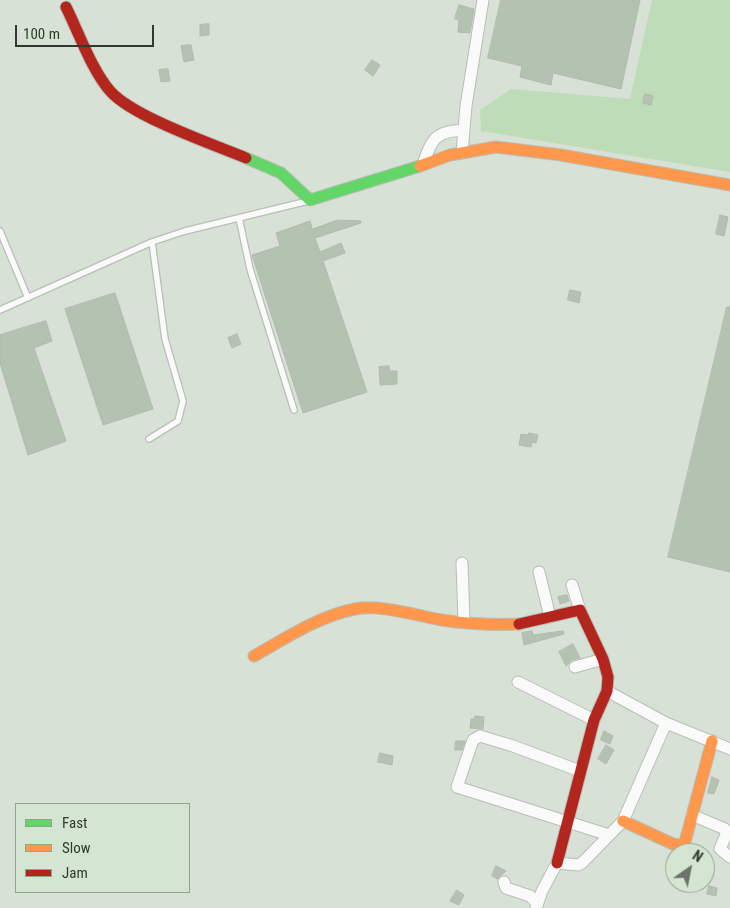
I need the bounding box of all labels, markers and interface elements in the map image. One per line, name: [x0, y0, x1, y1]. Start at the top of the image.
scale bar: [18, 15, 156, 47]
text: 100 m: [23, 25, 60, 43]
legend: [15, 803, 190, 893]
text: Fast: [62, 814, 87, 832]
text: Slow: [62, 839, 91, 857]
north arrow: [665, 843, 715, 893]
text: N: [690, 847, 706, 865]
text: Jam: [62, 864, 88, 882]

